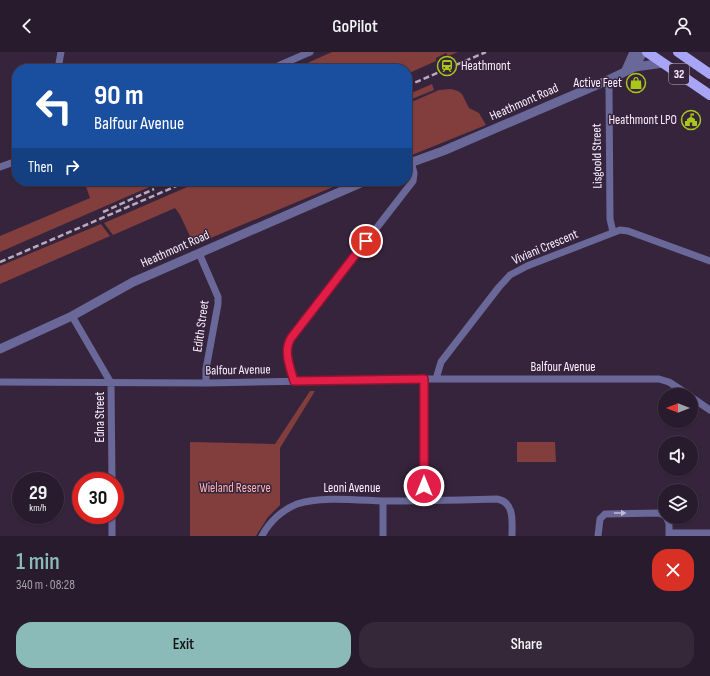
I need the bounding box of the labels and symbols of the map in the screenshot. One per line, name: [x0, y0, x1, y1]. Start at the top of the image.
station icon: Heathmont: [436, 55, 458, 77]
place label: Heathmont: [461, 58, 511, 74]
road number: 32: [669, 64, 689, 84]
shop icon: Active Feet: [625, 72, 647, 94]
place label: Active Feet: [572, 75, 622, 91]
street label: Heathmont Road: [487, 80, 561, 124]
public building icon: Heathmont LPO: [680, 109, 702, 131]
place label: Heathmont LPO: [609, 112, 677, 128]
street label: Lisgoold Street: [588, 123, 606, 189]
pin: [349, 224, 383, 258]
street label: Viviani Crescent: [509, 226, 581, 268]
street label: Heathmont Road: [138, 227, 212, 271]
street label: Edith Street: [189, 299, 213, 353]
street label: Balfour Avenue: [530, 359, 596, 375]
street label: Balfour Avenue: [205, 361, 271, 379]
north arrow: [658, 388, 698, 428]
street label: Edna Street: [92, 392, 108, 442]
position arrow: [403, 465, 445, 507]
speed limit sign: 30: [72, 472, 124, 524]
park label: Wieland Reserve: [199, 480, 271, 496]
street label: Leoni Avenue: [323, 480, 381, 496]
one-way arrow: [614, 510, 627, 516]

